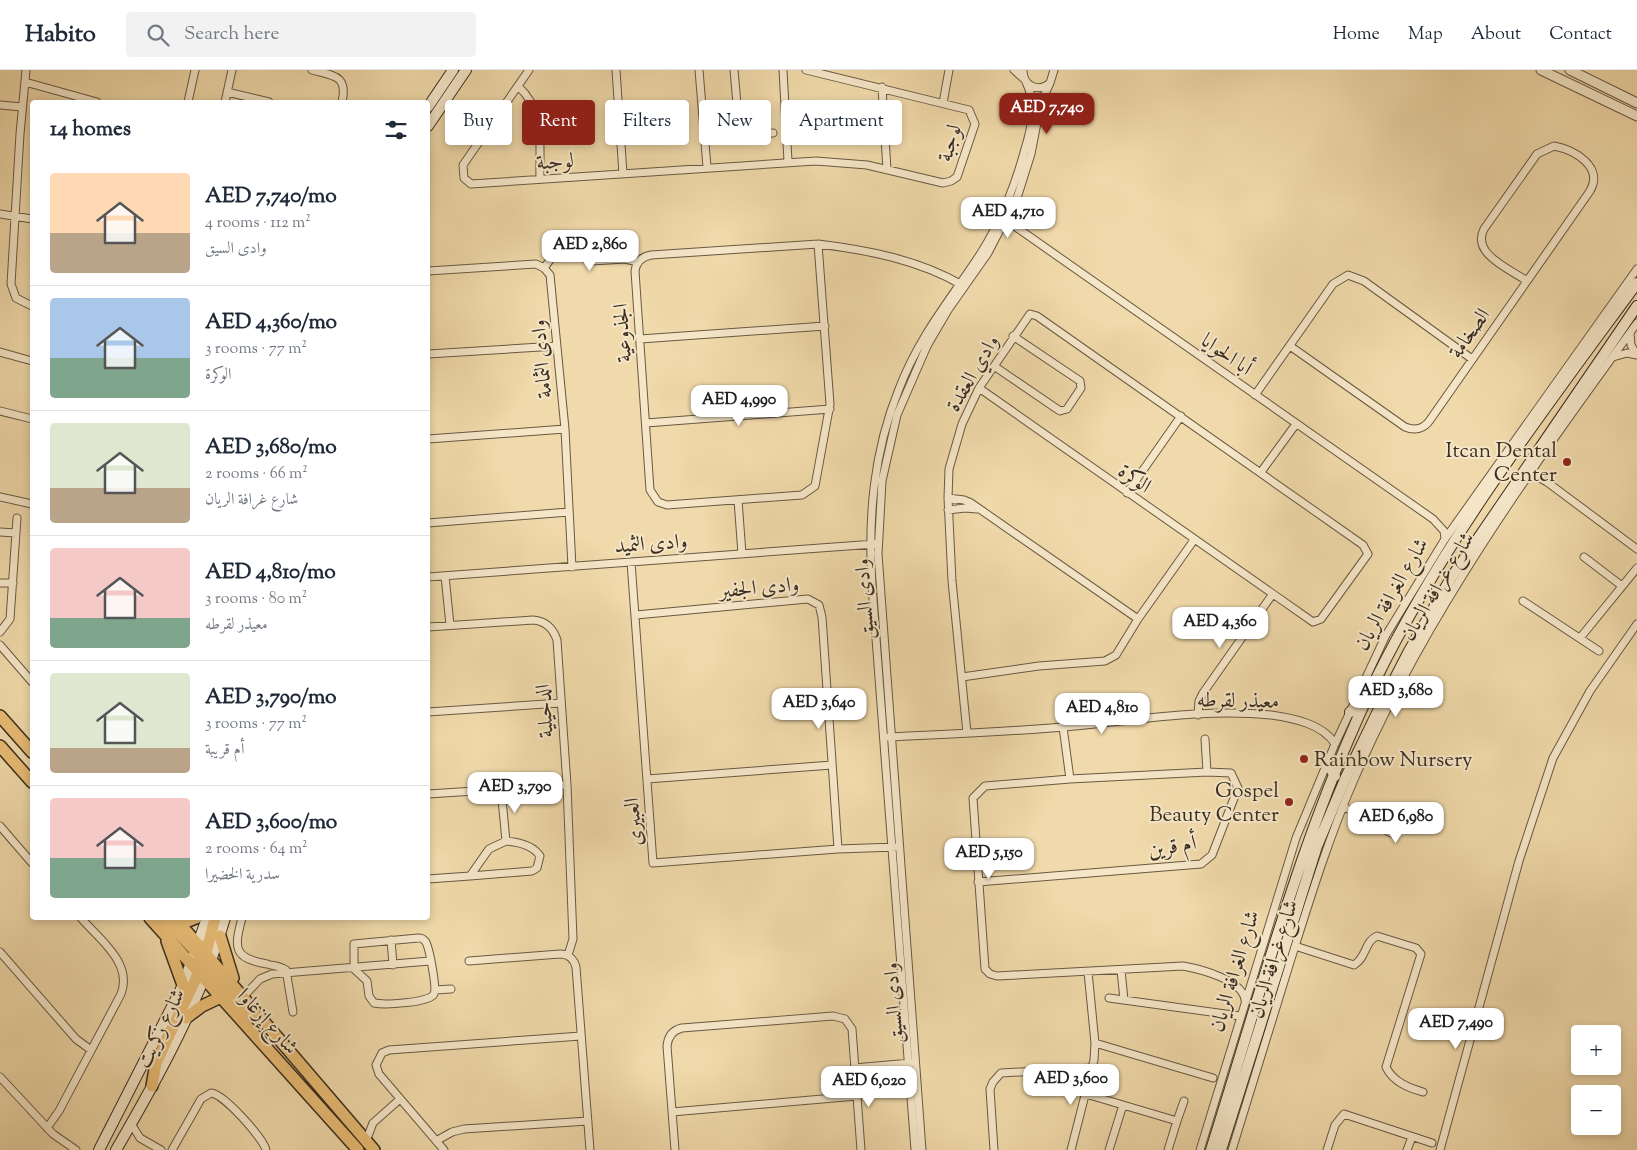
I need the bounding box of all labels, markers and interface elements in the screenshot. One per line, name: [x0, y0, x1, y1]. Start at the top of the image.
search box: [126, 12, 476, 57]
text: Habito: [25, 18, 96, 52]
icon: search: [144, 21, 172, 49]
text: Search here: [184, 21, 279, 48]
text: Home: [1333, 22, 1380, 48]
text: Map: [1408, 22, 1443, 48]
text: About: [1471, 22, 1521, 48]
text: Contact: [1549, 22, 1612, 48]
pin: AED 7,740: [990, 92, 1104, 135]
text: AED 7,740: [1010, 97, 1084, 120]
chip: Buy: [445, 100, 512, 145]
chip: Rent: [522, 100, 595, 145]
chip: Filters: [605, 100, 689, 145]
chip: New: [699, 100, 771, 145]
chip: Apartment: [781, 100, 902, 145]
text: 14 homes: [50, 115, 131, 145]
icon: filters: [382, 116, 410, 144]
street label: لوجبة: [931, 121, 971, 166]
street label: لوجبة: [535, 147, 575, 179]
text: AED 7,740/mo: [205, 182, 337, 212]
icon: home: [90, 193, 150, 253]
pin: AED 4,710: [951, 196, 1065, 239]
text: AED 4,710: [972, 201, 1044, 224]
text: 4 rooms · 112 m²: [205, 212, 311, 235]
pin: AED 2,860: [533, 230, 647, 272]
text: AED 2,860: [553, 234, 627, 257]
text: وادى السيق: [205, 238, 267, 261]
street label: الجذوعية: [607, 302, 641, 363]
street label: الصخامة: [1442, 303, 1499, 366]
text: AED 4,360/mo: [205, 308, 337, 338]
icon: home: [90, 318, 150, 378]
street label: وادى الثمامة: [525, 318, 561, 399]
street label: أبا الحوايا: [1194, 325, 1259, 384]
street label: وادي العقدة: [940, 330, 1008, 418]
text: 3 rooms · 77 m²: [205, 338, 307, 361]
text: الوكرة: [205, 364, 232, 387]
pin: AED 4,990: [682, 384, 796, 427]
text: AED 4,990: [702, 389, 776, 412]
text: AED 3,680/mo: [205, 433, 337, 463]
place label: Itcan Dental Center: [1446, 437, 1557, 491]
icon: home: [90, 443, 150, 503]
marker: Itcan Dental Center: [1561, 456, 1573, 468]
street label: الوكرة: [1111, 457, 1157, 502]
text: 2 rooms · 66 m²: [205, 463, 308, 486]
text: شارع غرافة الريان: [205, 489, 298, 512]
street label: وادى الثميد: [614, 527, 689, 563]
street label: شارع غرافة الريان: [1394, 527, 1484, 648]
street label: شارع الغرافة الريان: [1348, 533, 1438, 657]
street label: وادى السيق: [848, 557, 884, 640]
text: AED 4,810/mo: [205, 558, 336, 588]
icon: home: [90, 568, 150, 628]
street label: وادى الجفير: [716, 571, 800, 608]
text: 3 rooms · 80 m²: [205, 588, 307, 611]
pin: AED 4,360: [1163, 606, 1277, 649]
text: AED 4,360: [1183, 611, 1257, 634]
text: معيذر لقرطه: [205, 614, 268, 637]
pin: AED 3,680: [1339, 676, 1453, 718]
text: AED 3,680: [1359, 680, 1433, 703]
text: AED 3,790/mo: [205, 683, 337, 713]
street label: الدحيلية: [529, 683, 563, 739]
street label: معيذر لقرطه: [1197, 686, 1279, 718]
pin: AED 3,640: [762, 688, 876, 730]
text: AED 3,640: [783, 692, 855, 715]
pin: AED 4,810: [1045, 692, 1159, 735]
icon: home: [90, 693, 150, 753]
text: AED 4,810: [1066, 697, 1138, 720]
text: 3 rooms · 77 m²: [205, 713, 307, 736]
text: أم قريبة: [205, 739, 244, 762]
place label: Rainbow Nursery: [1314, 746, 1473, 776]
marker: Rainbow Nursery: [1298, 753, 1310, 765]
pin: AED 3,790: [458, 772, 572, 814]
text: AED 3,790: [478, 776, 552, 799]
place label: Gospel Beauty Center: [1149, 777, 1279, 831]
street label: العبيرى: [618, 796, 652, 847]
marker: Gospel Beauty Center: [1283, 796, 1295, 808]
pin: AED 6,980: [1339, 802, 1453, 844]
text: AED 6,980: [1359, 806, 1433, 829]
text: AED 3,600/mo: [205, 808, 337, 838]
icon: home: [90, 818, 150, 878]
street label: أم قرين: [1145, 827, 1199, 868]
text: 2 rooms · 64 m²: [205, 838, 308, 861]
pin: AED 5,150: [932, 838, 1046, 880]
text: AED 5,150: [955, 842, 1023, 865]
text: سدرية الخضيرا: [205, 864, 280, 887]
street label: شارع غرافة الريان: [1243, 897, 1308, 1023]
street label: شارع الغرافة الريان: [1203, 907, 1270, 1036]
street label: وادى السيق: [877, 961, 913, 1044]
street label: شارع إزغاوا: [228, 983, 304, 1063]
street label: شارع زكريت: [130, 984, 195, 1074]
pin: AED 7,490: [1399, 1008, 1513, 1050]
text: AED 7,490: [1419, 1012, 1493, 1035]
map controls: [1571, 1025, 1621, 1135]
button: +: [1571, 1025, 1621, 1075]
pin: AED 3,600: [1014, 1064, 1128, 1106]
pin: AED 6,020: [812, 1066, 926, 1108]
text: AED 3,600: [1034, 1068, 1108, 1091]
text: AED 6,020: [832, 1070, 906, 1093]
button: −: [1571, 1085, 1621, 1135]

